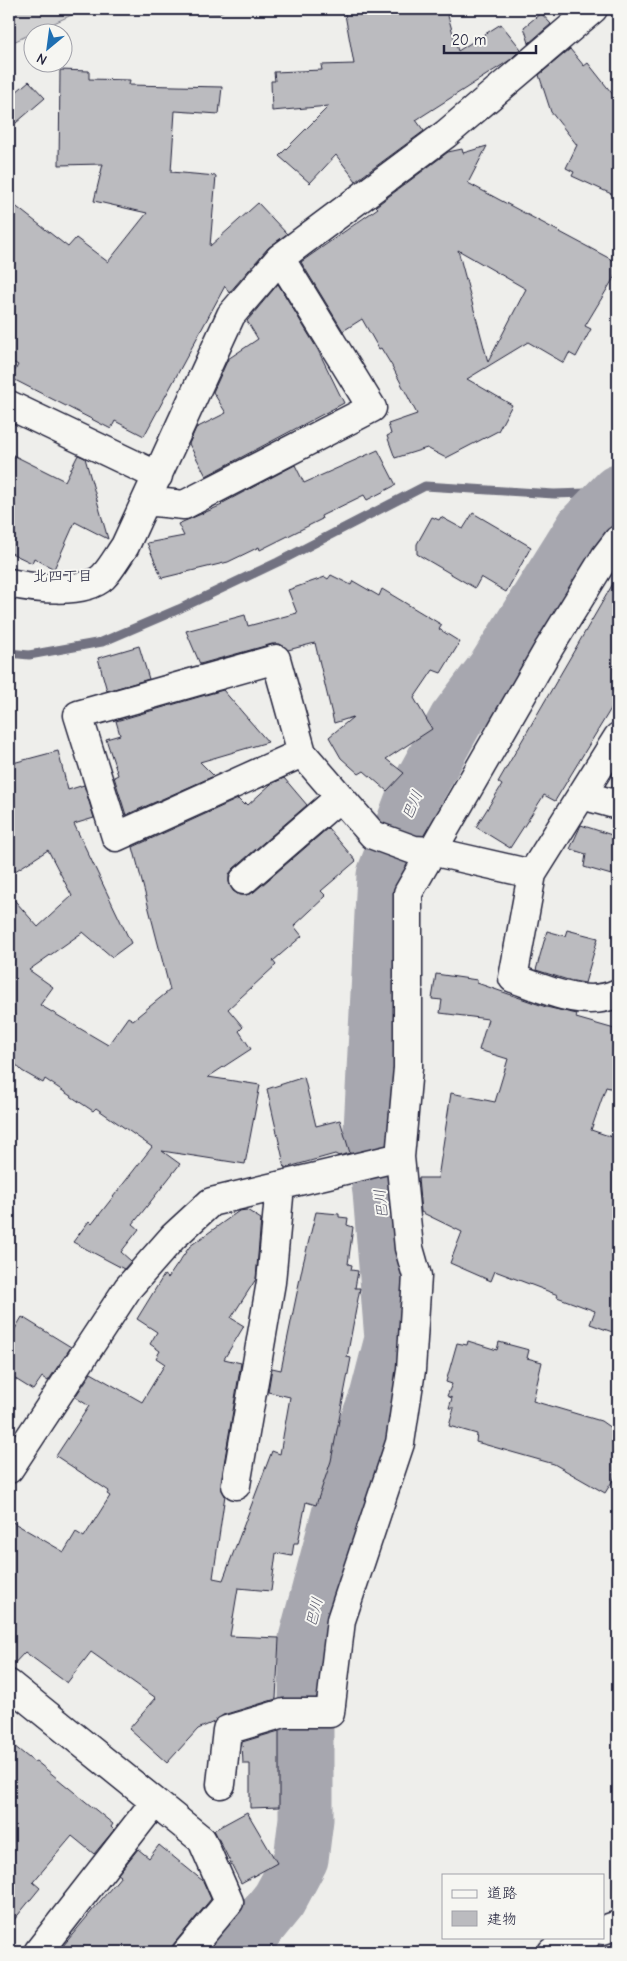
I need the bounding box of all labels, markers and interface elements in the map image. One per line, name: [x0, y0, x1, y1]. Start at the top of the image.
north arrow: [22, 22, 72, 72]
scale bar: [444, 22, 537, 54]
text: 20 m: [452, 31, 486, 49]
text: N: [34, 49, 50, 69]
district label: 北四丁目: [33, 567, 93, 585]
water label: 巴川: [398, 788, 426, 822]
water label: 巴川: [370, 1188, 392, 1220]
water label: 巴川: [301, 1595, 327, 1629]
legend: [442, 1874, 604, 1938]
text: 道路: [487, 1884, 517, 1902]
text: 建物: [487, 1910, 517, 1928]

